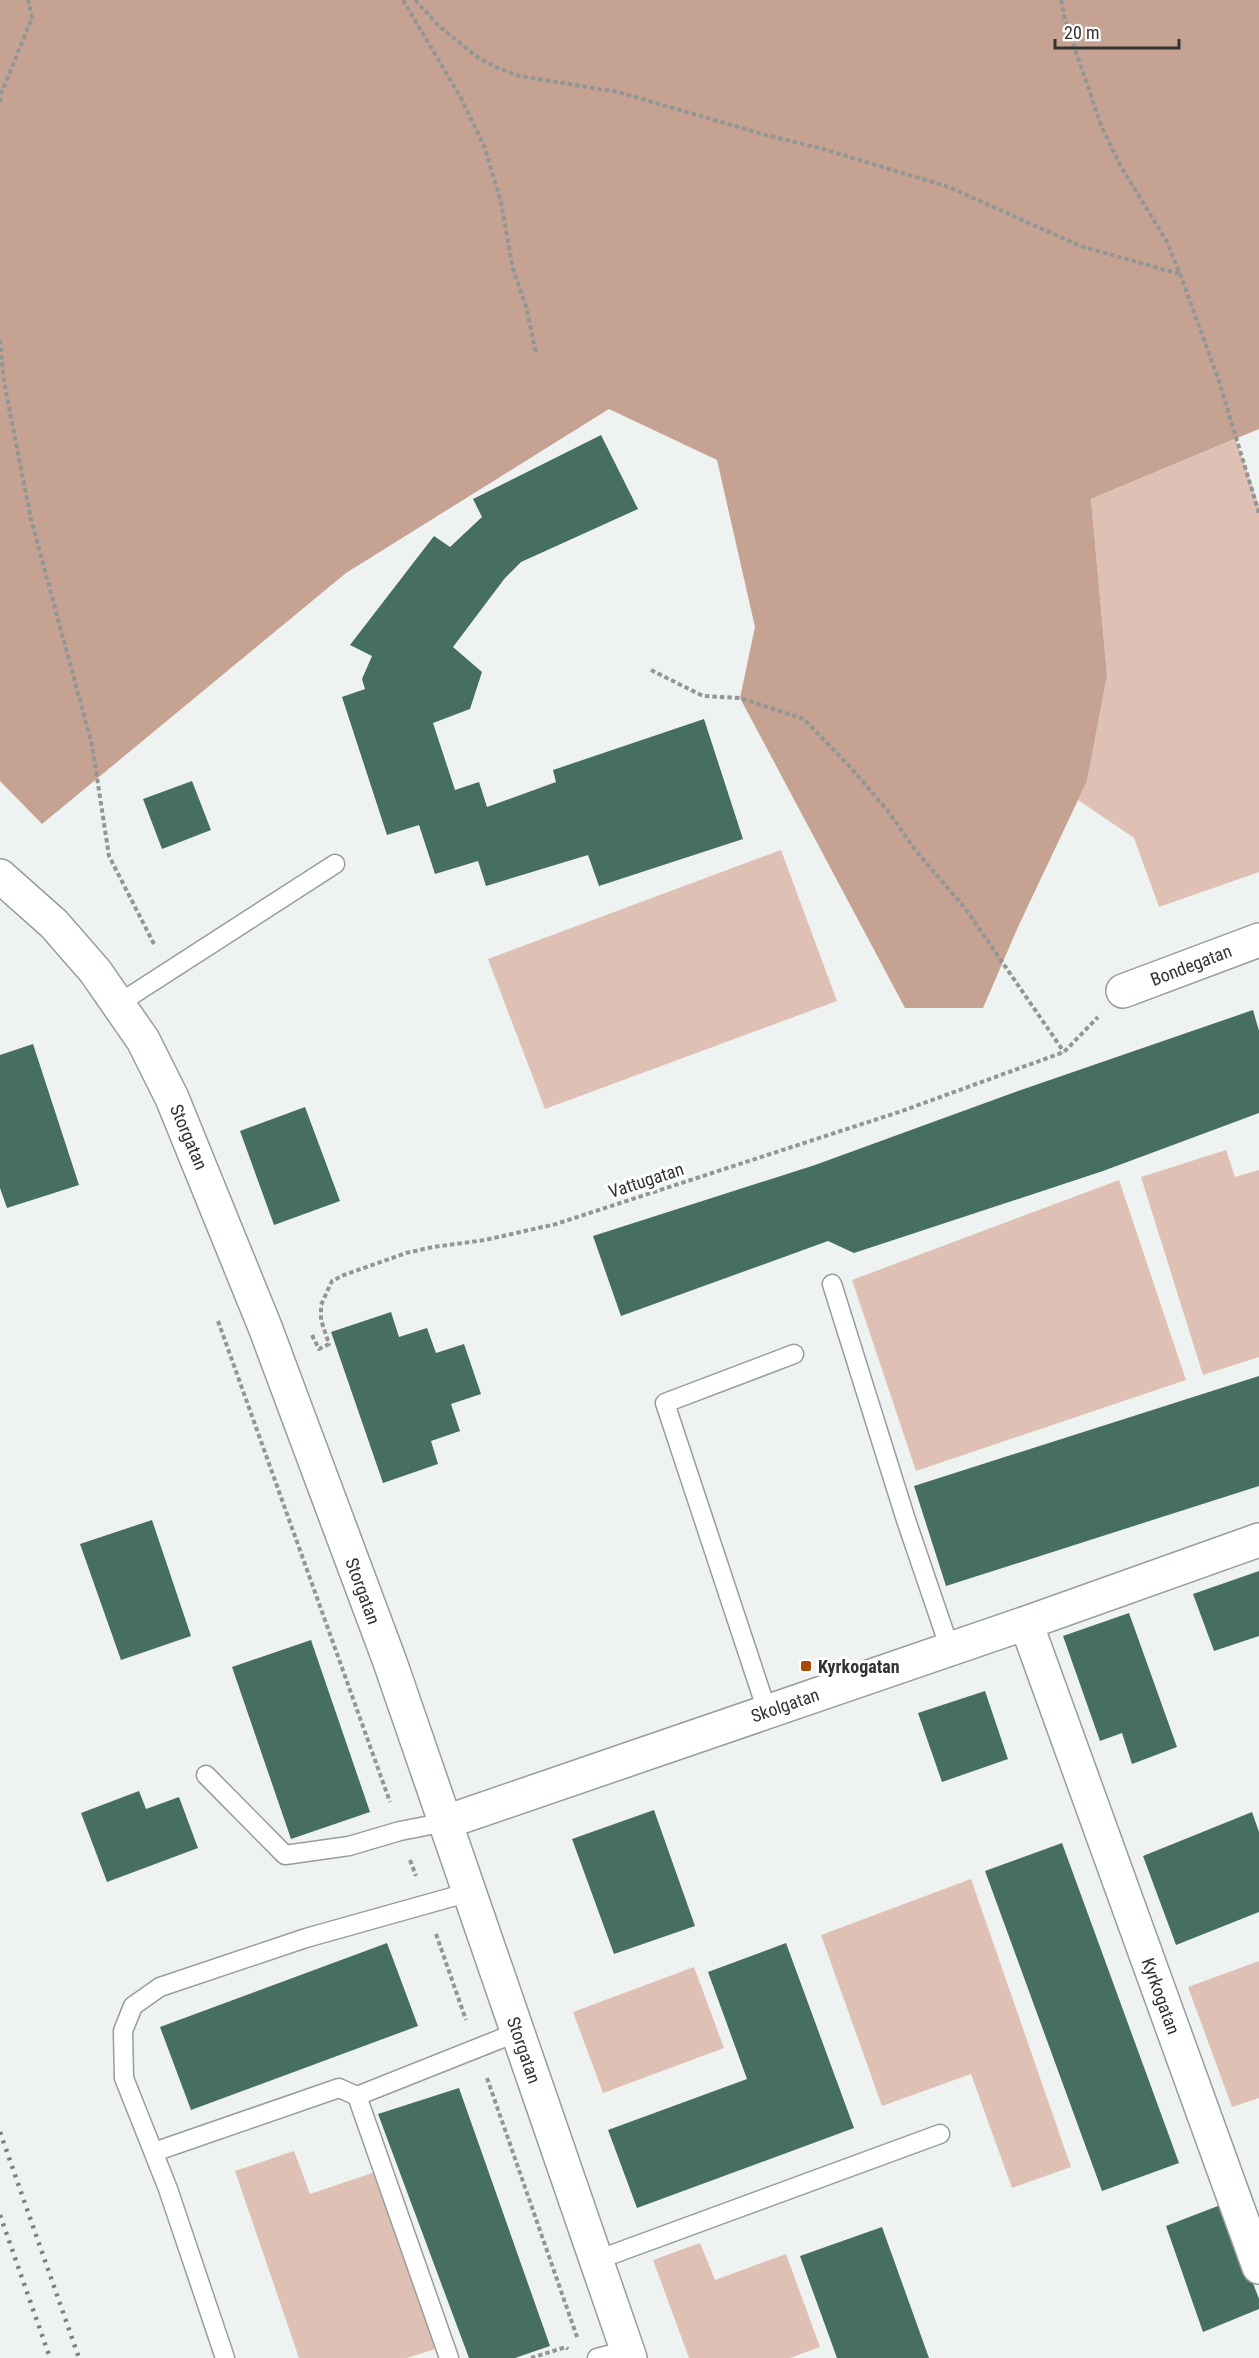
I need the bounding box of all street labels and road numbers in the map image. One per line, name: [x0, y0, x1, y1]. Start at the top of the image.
street label: Bondegatan: [1148, 940, 1234, 990]
street label: Storgatan: [166, 1101, 212, 1173]
street label: Vattugatan: [606, 1158, 686, 1202]
street label: Storgatan: [341, 1555, 385, 1627]
street label: Skolgatan: [748, 1684, 822, 1726]
street label: Kyrkogatan: [1137, 1955, 1185, 2037]
street label: Storgatan: [503, 2014, 545, 2086]

